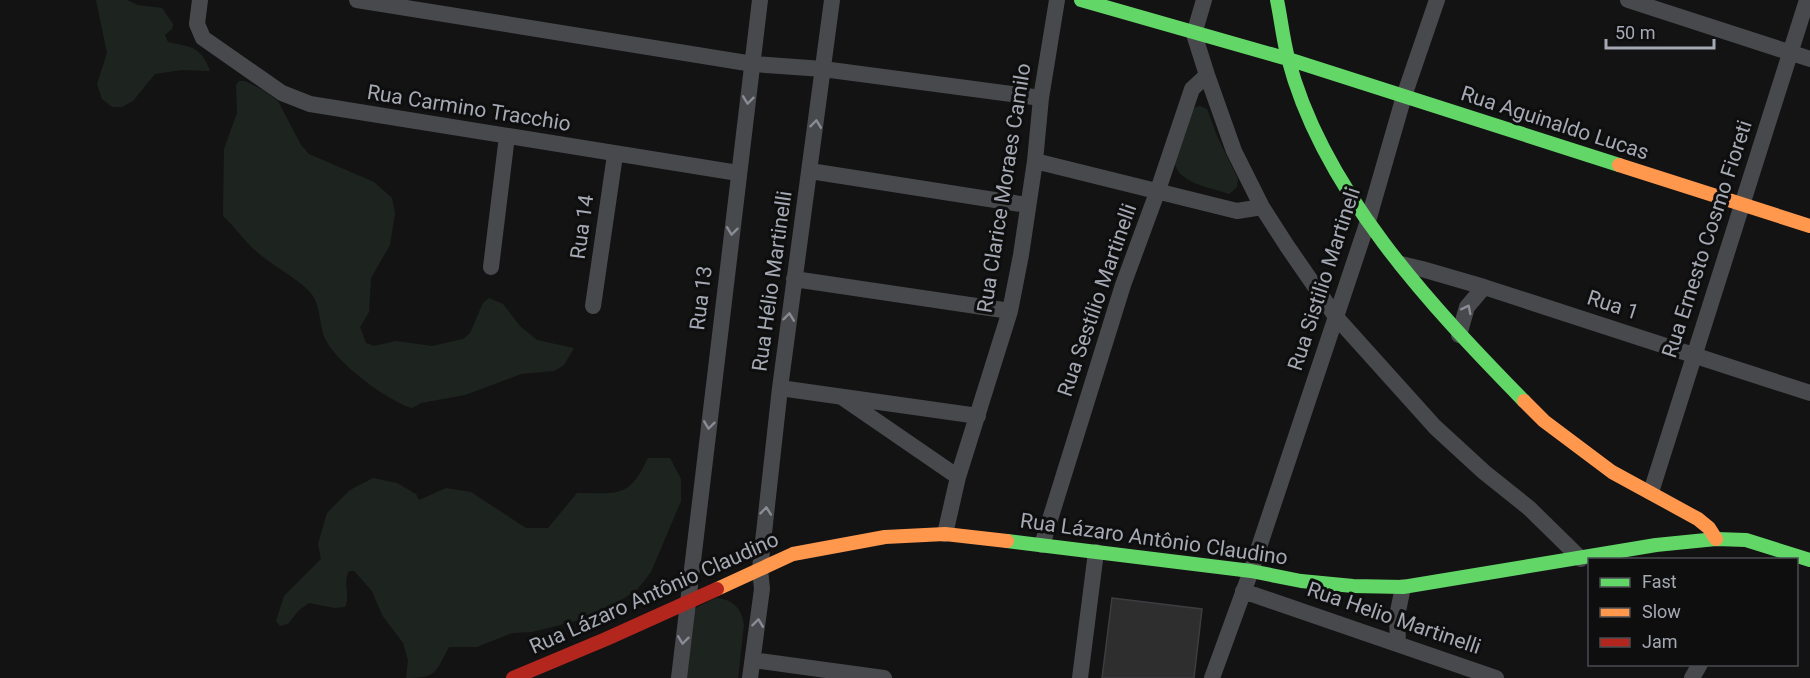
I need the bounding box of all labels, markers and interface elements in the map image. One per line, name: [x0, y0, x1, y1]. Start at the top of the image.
scale bar: [1606, 12, 1714, 50]
text: 50 m: [1615, 22, 1655, 43]
street label: Rua Clarice Moraes Camilo: [972, 62, 1036, 314]
street label: Rua Carmino Tracchio: [365, 80, 573, 136]
street label: Rua Aguinaldo Lucas: [1458, 81, 1652, 165]
one-way arrow: [742, 95, 755, 104]
street label: Rua Ernesto Cosmo Fioreti: [1657, 117, 1757, 361]
one-way arrow: [809, 119, 822, 128]
street label: Rua Sistilio Martineli: [1283, 184, 1365, 374]
street label: Rua Hélio Martinelli: [747, 189, 797, 373]
street label: Rua 14: [566, 193, 598, 261]
street label: Rua Sestílio Martinelli: [1053, 200, 1141, 400]
one-way arrow: [726, 227, 738, 236]
street label: Rua 13: [685, 264, 717, 332]
street label: Rua 1: [1584, 285, 1642, 325]
one-way arrow: [1460, 304, 1472, 315]
one-way arrow: [782, 312, 795, 321]
one-way arrow: [703, 420, 716, 430]
one-way arrow: [759, 506, 772, 515]
street label: Rua Lázaro Antônio Claudino: [1019, 508, 1289, 570]
street label: Rua Lázaro Antônio Claudino: [526, 527, 782, 659]
legend: [1588, 558, 1798, 666]
text: Fast: [1642, 571, 1677, 592]
street label: Rua Helio Martinelli: [1304, 577, 1484, 659]
text: Slow: [1642, 601, 1681, 622]
one-way arrow: [751, 619, 763, 628]
text: Jam: [1642, 631, 1678, 652]
one-way arrow: [678, 635, 690, 645]

